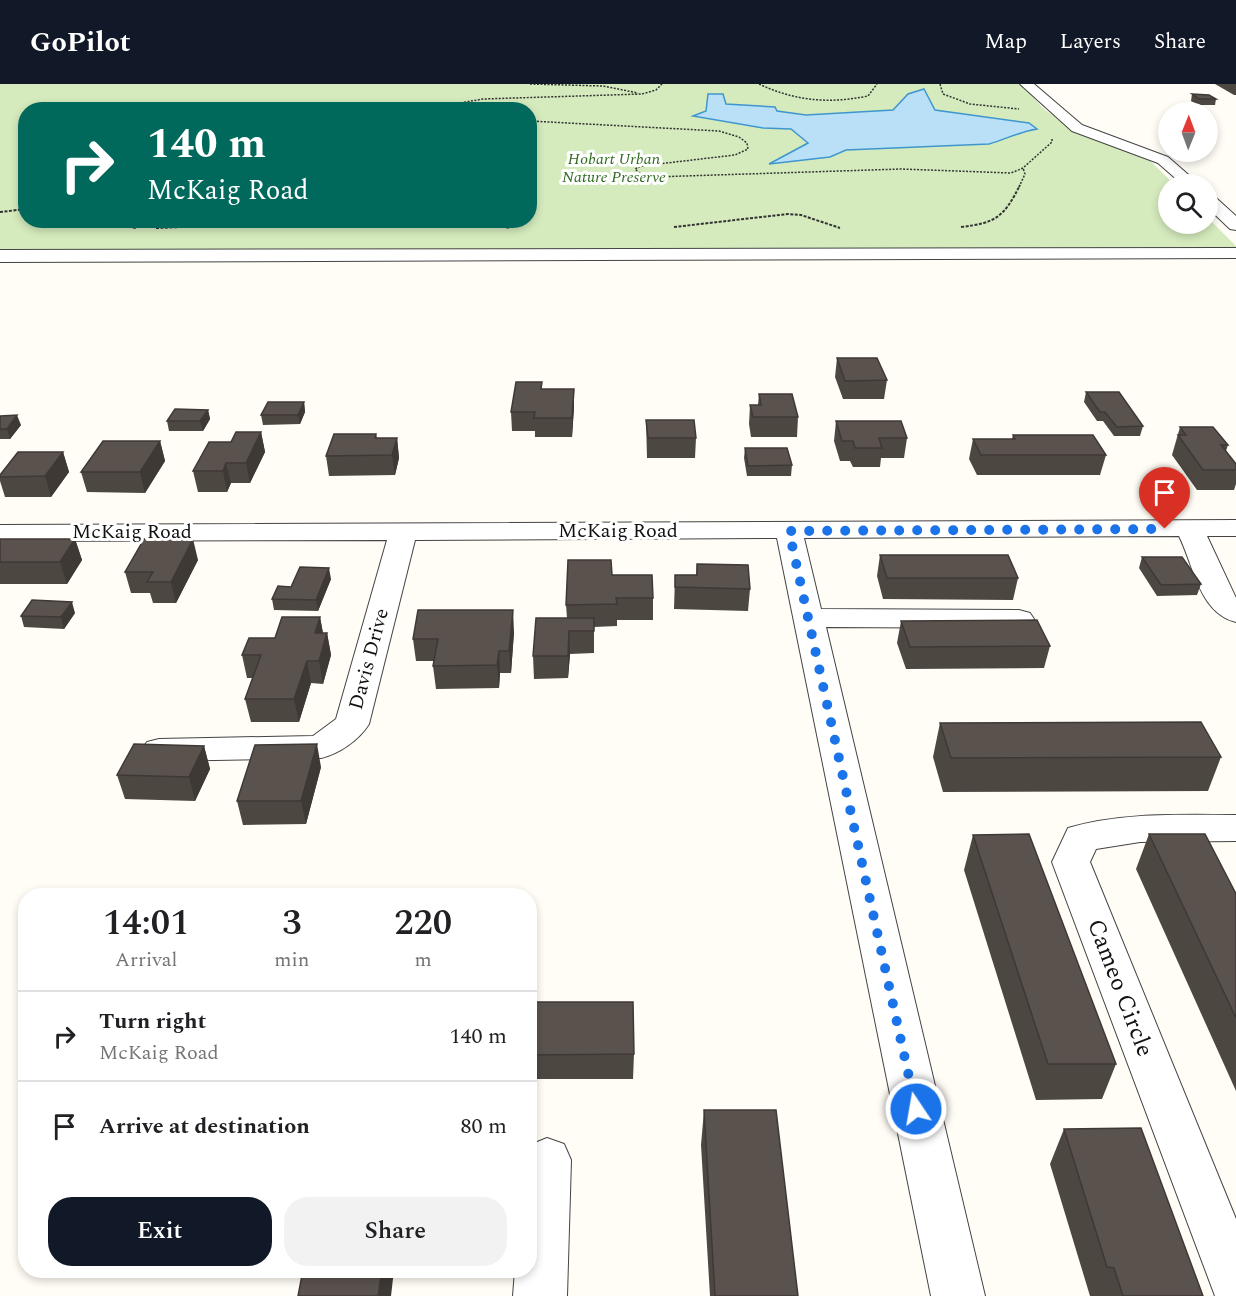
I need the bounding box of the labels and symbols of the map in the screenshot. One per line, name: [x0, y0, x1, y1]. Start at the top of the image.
north arrow: [1158, 102, 1218, 162]
park label: Hobart Urban Nature Preserve: [562, 147, 666, 189]
pin: [1139, 467, 1190, 529]
street label: McKaig Road: [558, 516, 678, 546]
street label: McKaig Road: [72, 517, 192, 547]
street label: Davis Drive: [341, 605, 397, 713]
street label: Cameo Circle: [1077, 914, 1163, 1062]
position arrow: [884, 1077, 948, 1141]

